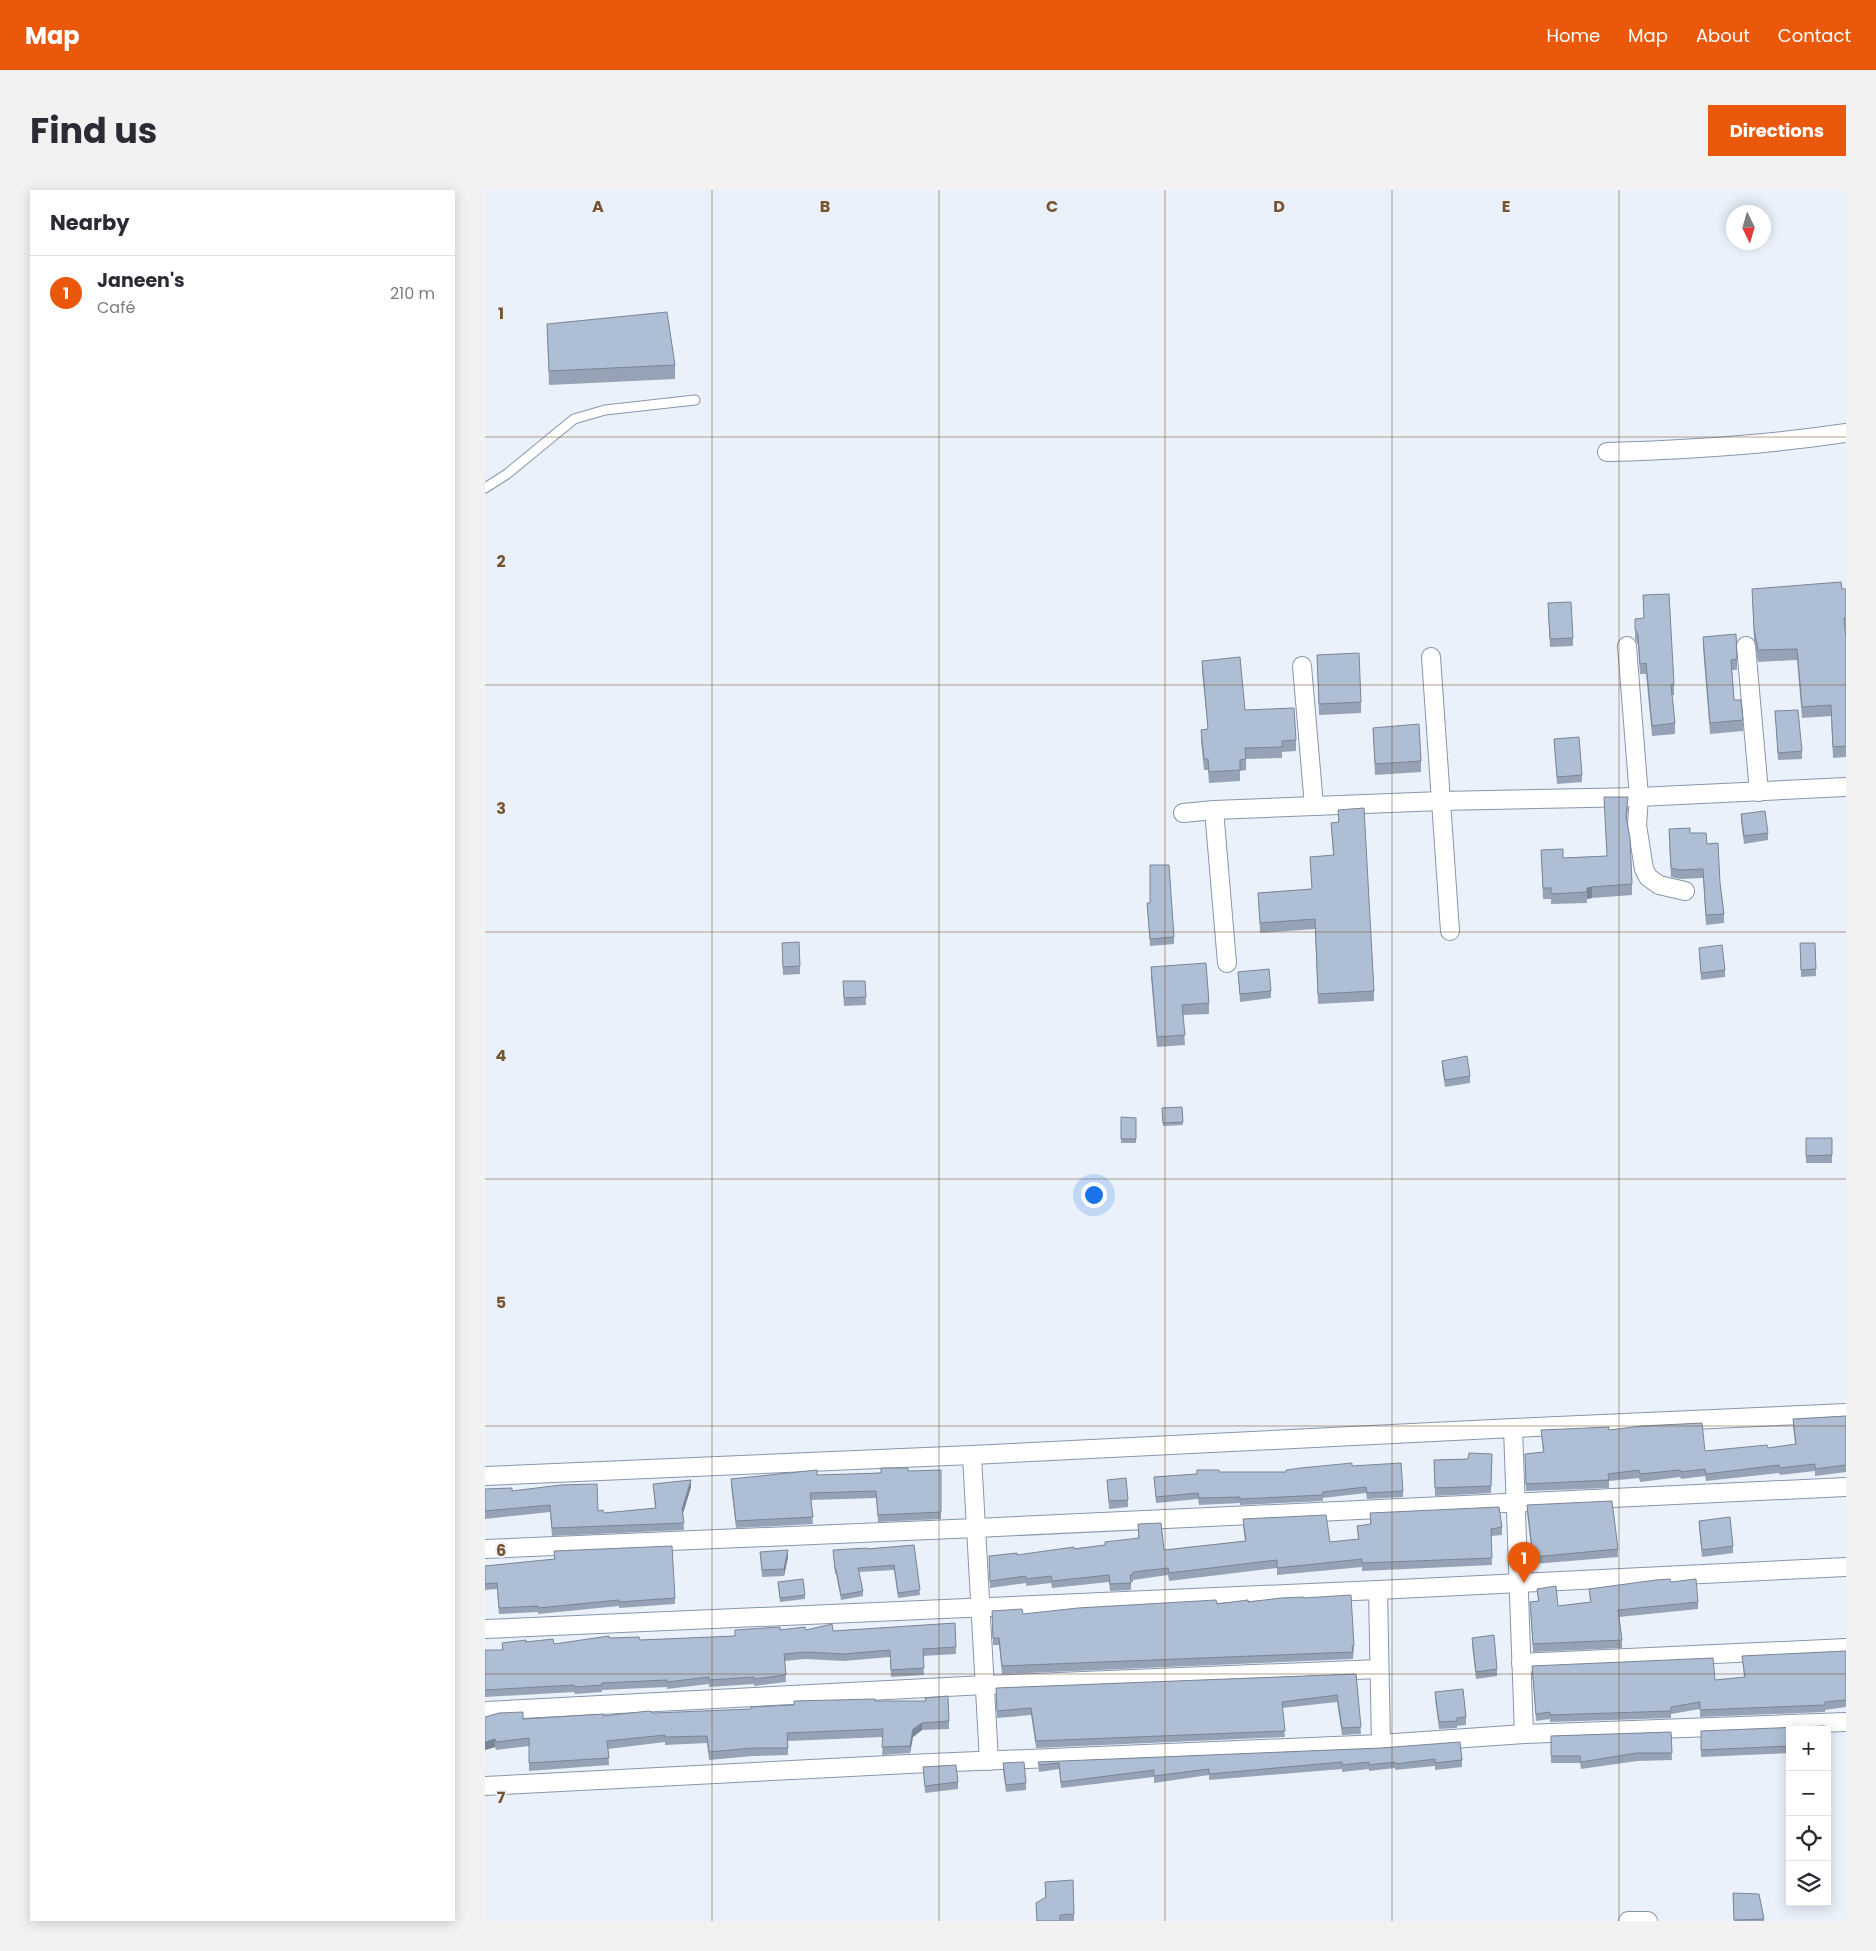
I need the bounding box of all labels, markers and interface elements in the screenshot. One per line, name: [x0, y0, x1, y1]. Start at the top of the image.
text: Map: [25, 19, 80, 52]
text: Home: [1546, 23, 1600, 48]
text: Map: [1628, 23, 1668, 48]
text: About: [1696, 23, 1750, 48]
text: Contact: [1778, 23, 1851, 48]
button: Directions: [1708, 105, 1846, 156]
text: Find us: [30, 106, 157, 155]
text: A: [592, 195, 604, 218]
text: B: [820, 195, 830, 218]
text: C: [1046, 195, 1058, 218]
text: D: [1273, 195, 1285, 218]
text: E: [1502, 195, 1510, 218]
north arrow: [1726, 205, 1771, 250]
text: Nearby: [50, 208, 130, 237]
text: Janeen's: [97, 267, 185, 294]
text: 1: [63, 282, 69, 305]
text: 210 m: [390, 282, 435, 305]
text: Café: [97, 296, 135, 319]
text: 1: [498, 302, 504, 325]
text: 2: [496, 550, 506, 573]
text: 3: [496, 797, 506, 820]
text: 4: [496, 1044, 507, 1067]
your location: [1081, 1182, 1107, 1208]
text: 5: [496, 1291, 506, 1314]
text: 6: [496, 1539, 506, 1562]
pin: 1: [1508, 1542, 1540, 1583]
map controls: [1786, 1726, 1831, 1906]
button: +: [1786, 1726, 1831, 1771]
button: −: [1786, 1771, 1831, 1816]
text: 7: [497, 1786, 506, 1809]
button: locate: [1786, 1816, 1831, 1861]
button: layers: [1786, 1861, 1831, 1906]

